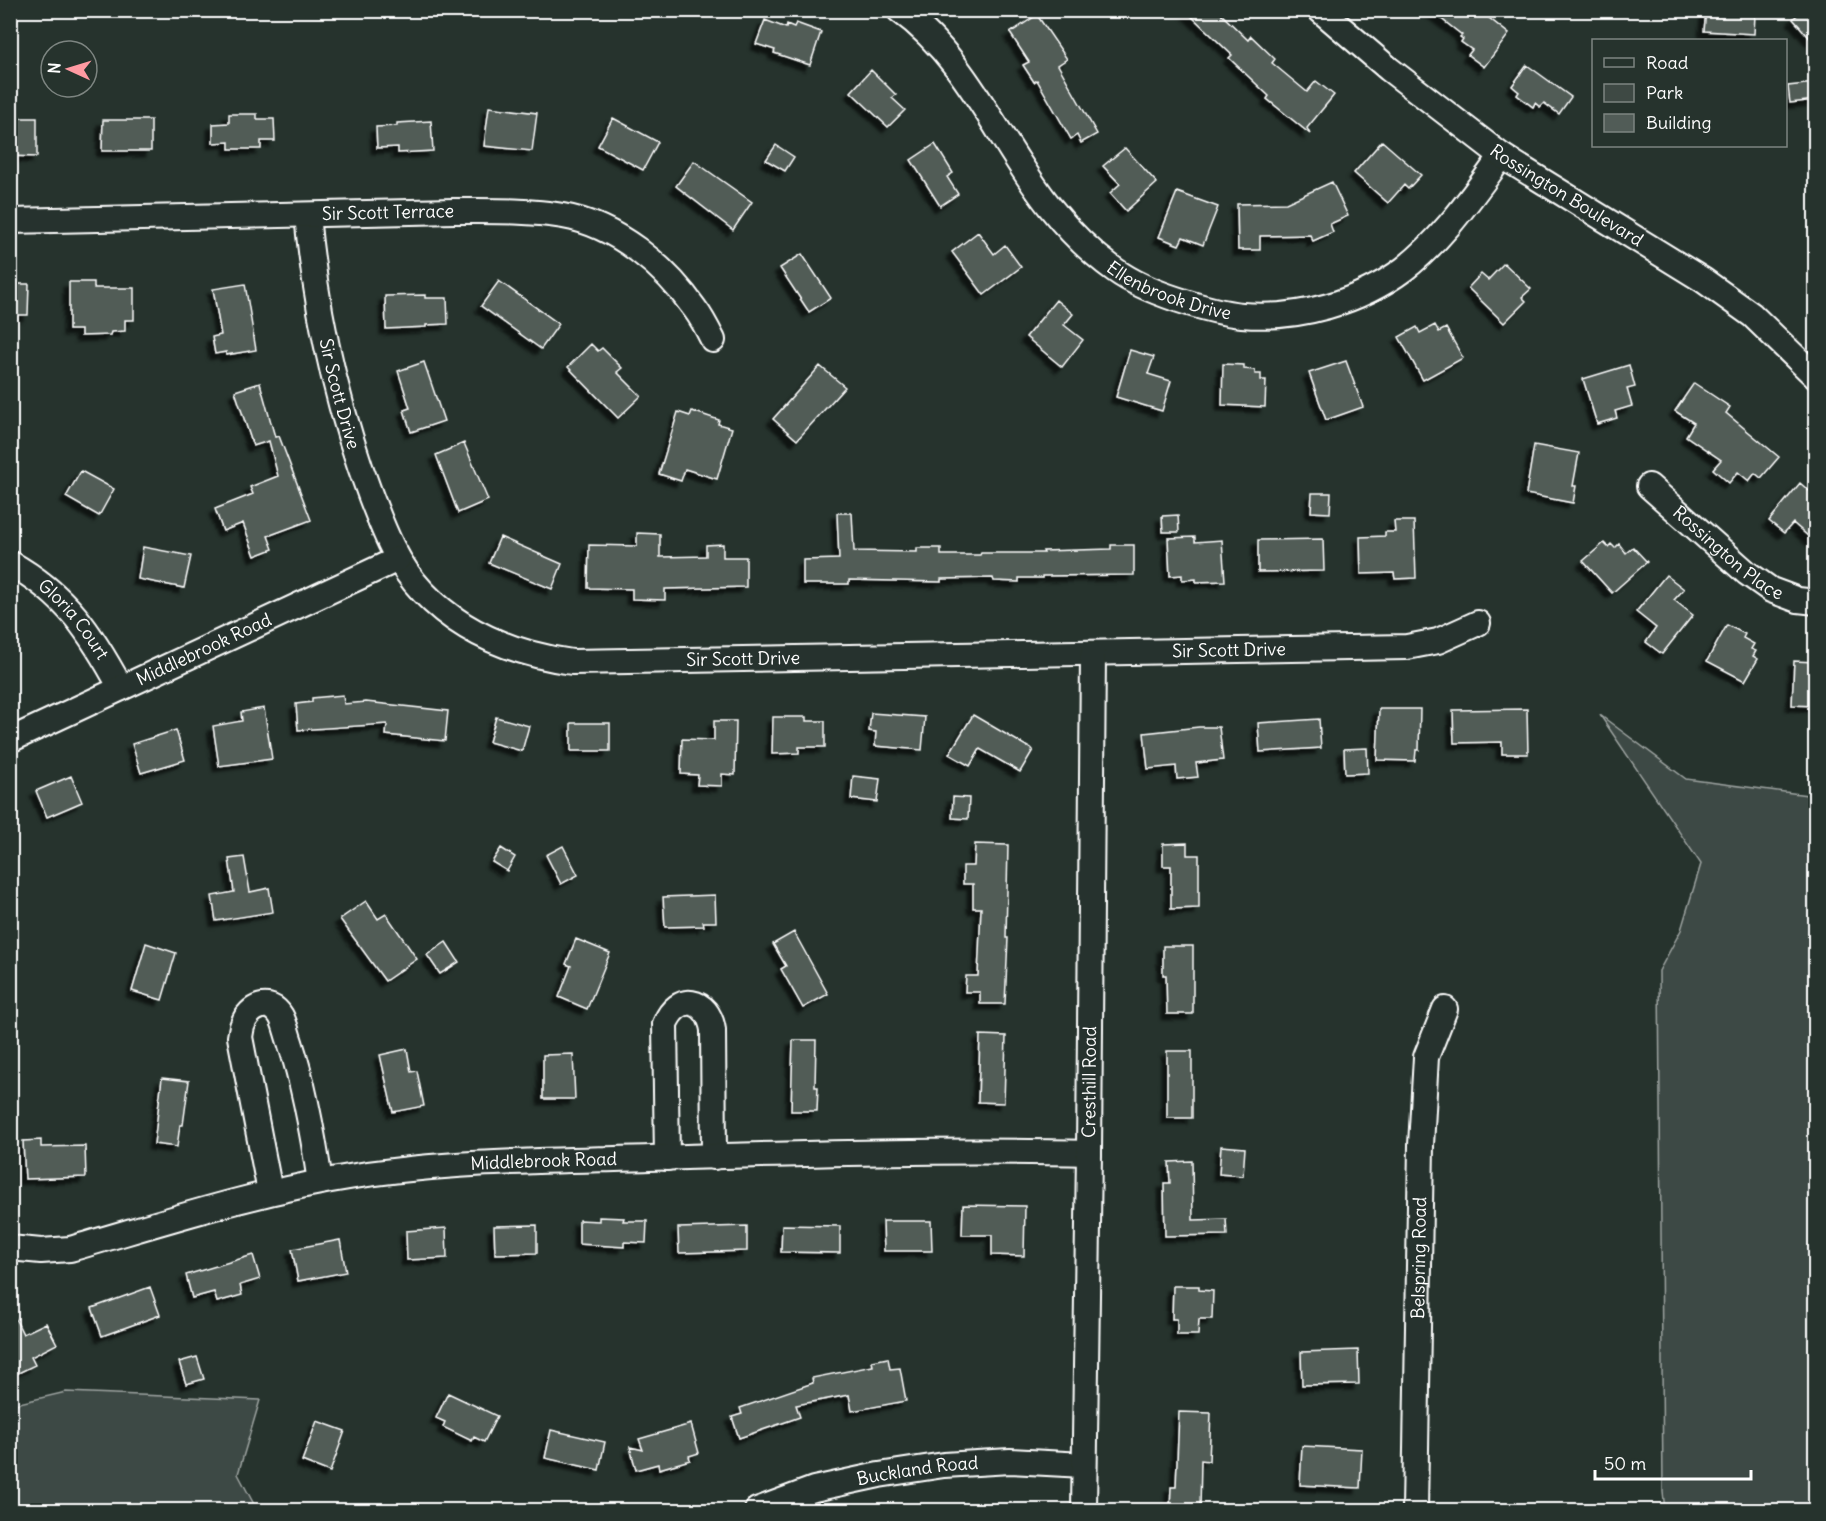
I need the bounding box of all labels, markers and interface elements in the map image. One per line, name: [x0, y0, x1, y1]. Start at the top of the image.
north arrow: [39, 39, 99, 99]
legend: [1592, 39, 1787, 147]
text: Road: [1646, 51, 1689, 74]
text: N: [44, 62, 64, 74]
text: Park: [1646, 81, 1683, 104]
text: Building: [1646, 111, 1711, 134]
street label: Rossington Boulevard: [1485, 139, 1648, 252]
street label: Sir Scott Terrace: [321, 199, 454, 225]
street label: Ellenbrook Drive: [1102, 256, 1233, 324]
street label: Sir Scott Drive: [315, 336, 366, 452]
street label: Rossington Place: [1668, 501, 1786, 604]
street label: Gloria Court: [34, 574, 114, 664]
street label: Middlebrook Road: [132, 607, 275, 690]
street label: Sir Scott Drive: [1172, 637, 1286, 662]
street label: Sir Scott Drive: [686, 646, 800, 671]
street label: Cresthill Road: [1077, 1026, 1101, 1138]
street label: Middlebrook Road: [470, 1147, 618, 1175]
street label: Belspring Road: [1406, 1196, 1431, 1319]
scale bar: [1595, 1443, 1751, 1481]
street label: Buckland Road: [854, 1451, 979, 1490]
text: 50 m: [1604, 1452, 1646, 1475]

